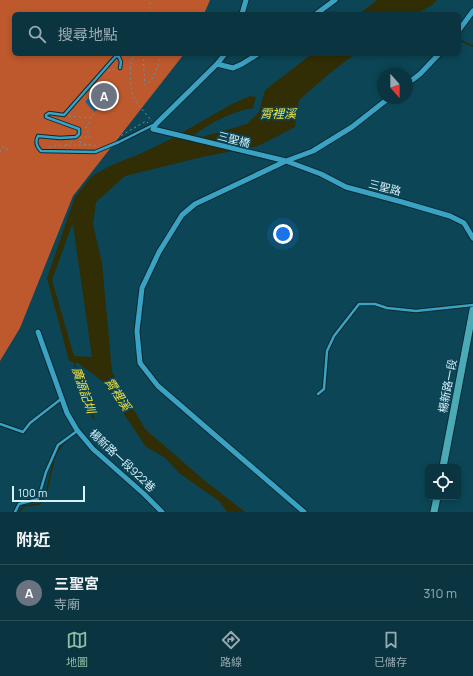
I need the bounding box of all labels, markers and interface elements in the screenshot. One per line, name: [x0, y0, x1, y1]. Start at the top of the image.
search box: [12, 12, 461, 56]
icon: search: [26, 23, 48, 45]
text: 搜尋地點: [58, 24, 118, 45]
north arrow: [377, 68, 413, 104]
pin: A: [91, 81, 117, 111]
water label: 霄裡溪: [260, 105, 298, 122]
street label: 三聖橋: [216, 128, 252, 150]
street label: 三聖路: [367, 176, 403, 198]
your location: [273, 224, 293, 244]
street label: 楊新路一段: [434, 358, 460, 414]
water label: 廣源記圳: [68, 365, 100, 417]
water label: 霄裡溪: [101, 374, 136, 415]
street label: 楊新路一段922巷: [87, 425, 159, 495]
map controls: [425, 464, 461, 500]
button: locate: [425, 464, 461, 500]
scale bar: [12, 484, 85, 503]
text: 100 m: [18, 485, 47, 500]
text: 附近: [16, 528, 50, 551]
text: 三聖宮: [54, 573, 99, 594]
text: A: [25, 584, 33, 602]
text: 310 m: [423, 584, 457, 602]
text: 寺廟: [54, 595, 80, 613]
tab: 地圖: [66, 629, 88, 669]
tab: 路線: [220, 629, 242, 669]
tab: 已儲存: [374, 629, 407, 669]

